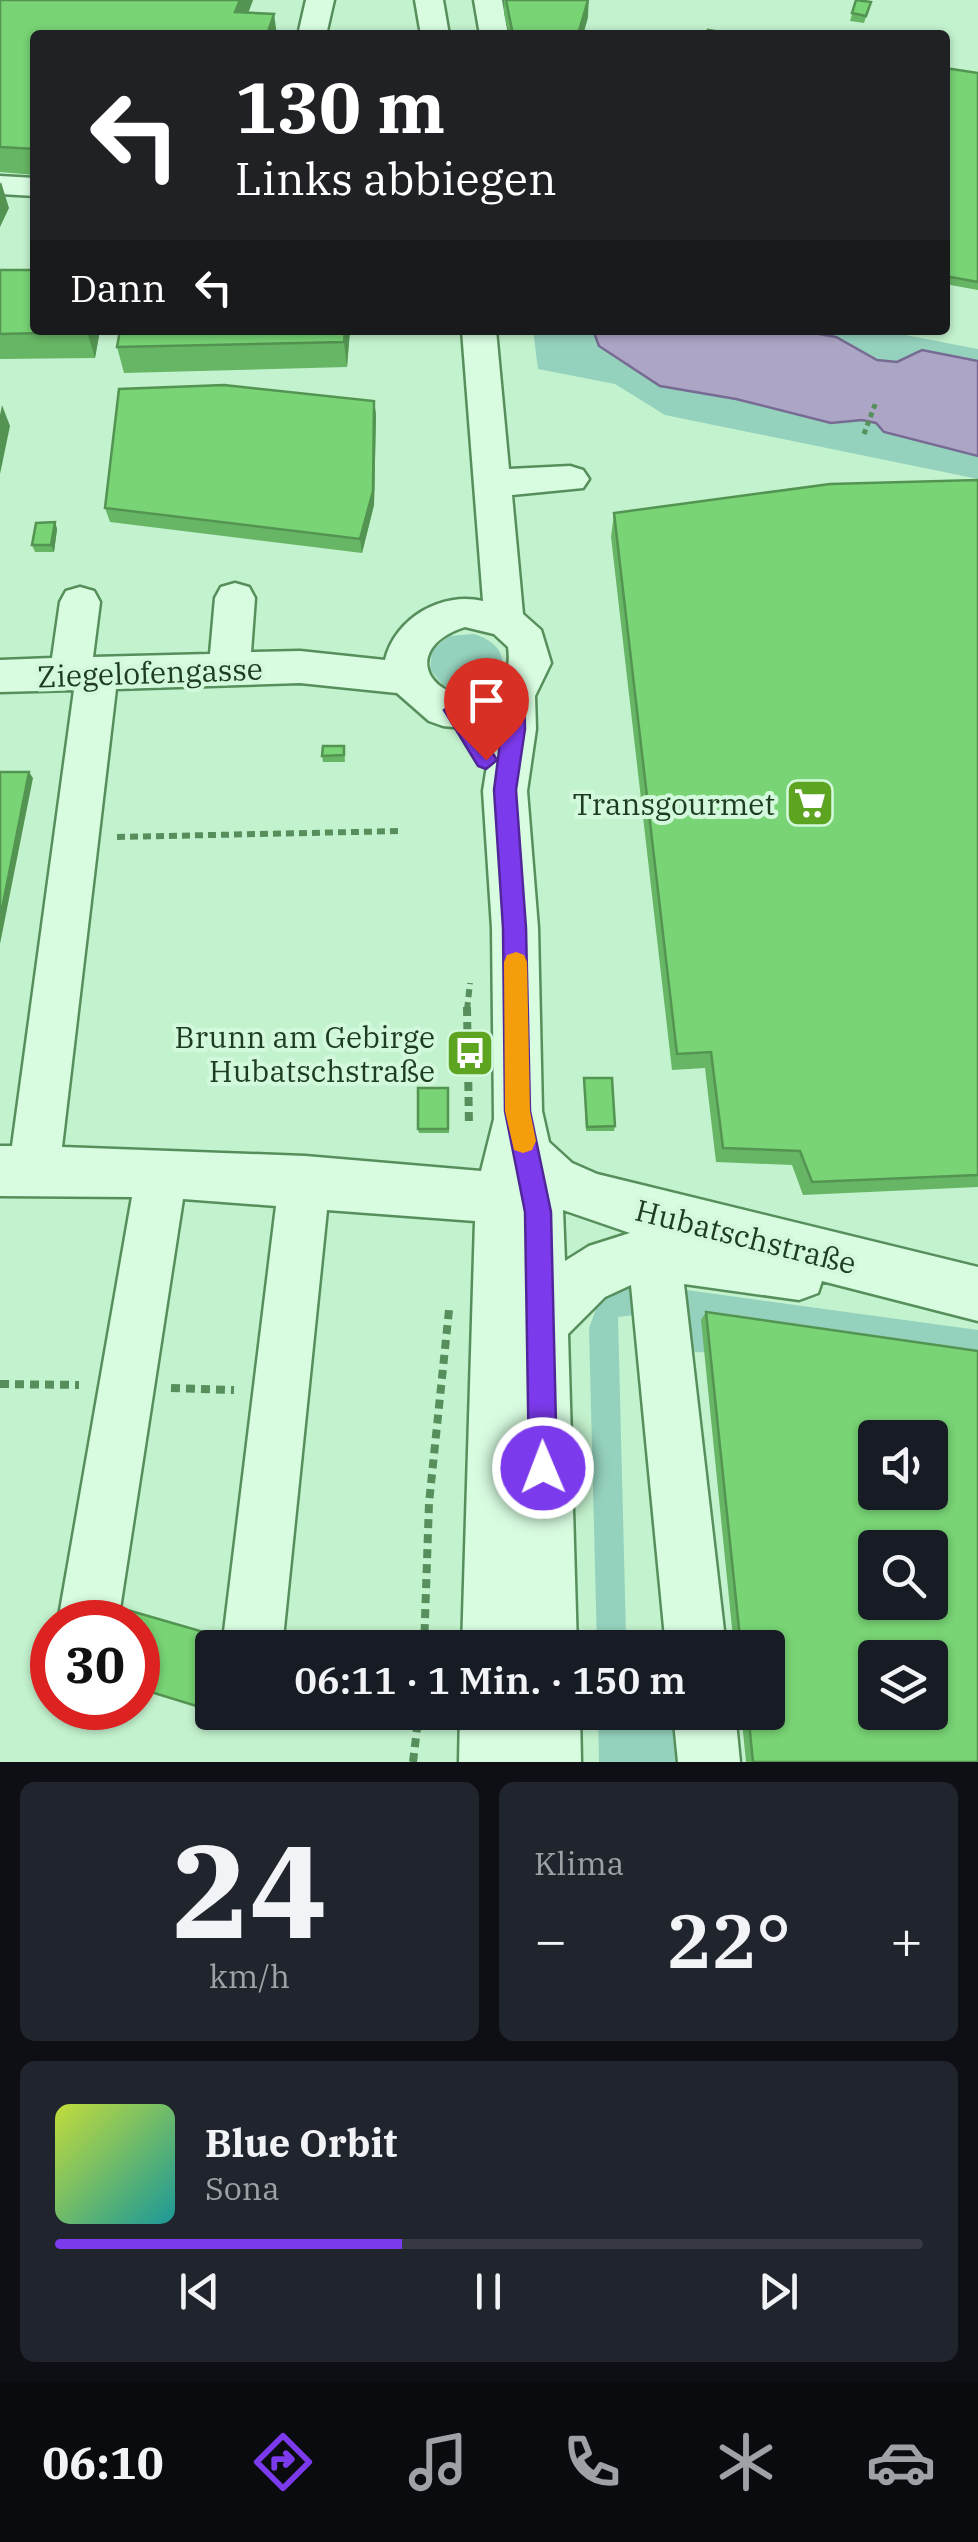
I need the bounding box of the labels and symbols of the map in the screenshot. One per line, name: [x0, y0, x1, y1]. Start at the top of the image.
street label: Ziegelofengasse: [37, 649, 263, 695]
pin: [444, 658, 529, 761]
supermarket icon: Transgourmet: [784, 777, 836, 829]
place label: Transgourmet: [573, 784, 775, 823]
place label: Brunn am Gebirge Hubatschstraße: [175, 1017, 435, 1090]
bus stop icon: Brunn am Gebirge Hubatschstraße: [444, 1027, 496, 1079]
street label: Hubatschstraße: [632, 1190, 860, 1282]
position arrow: [491, 1416, 595, 1520]
speed limit sign: 30: [30, 1600, 160, 1730]

